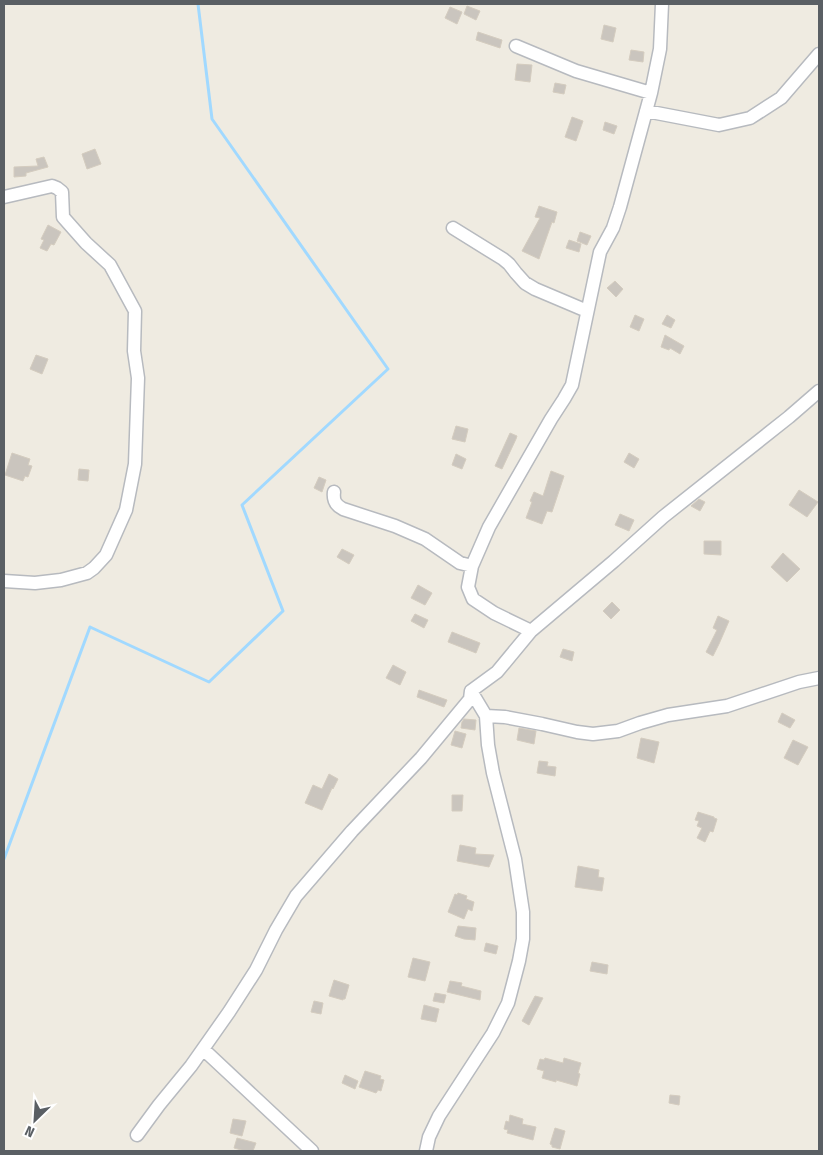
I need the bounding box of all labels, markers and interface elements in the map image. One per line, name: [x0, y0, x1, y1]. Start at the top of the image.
north arrow: [10, 1095, 60, 1145]
text: N: [22, 1122, 37, 1141]

